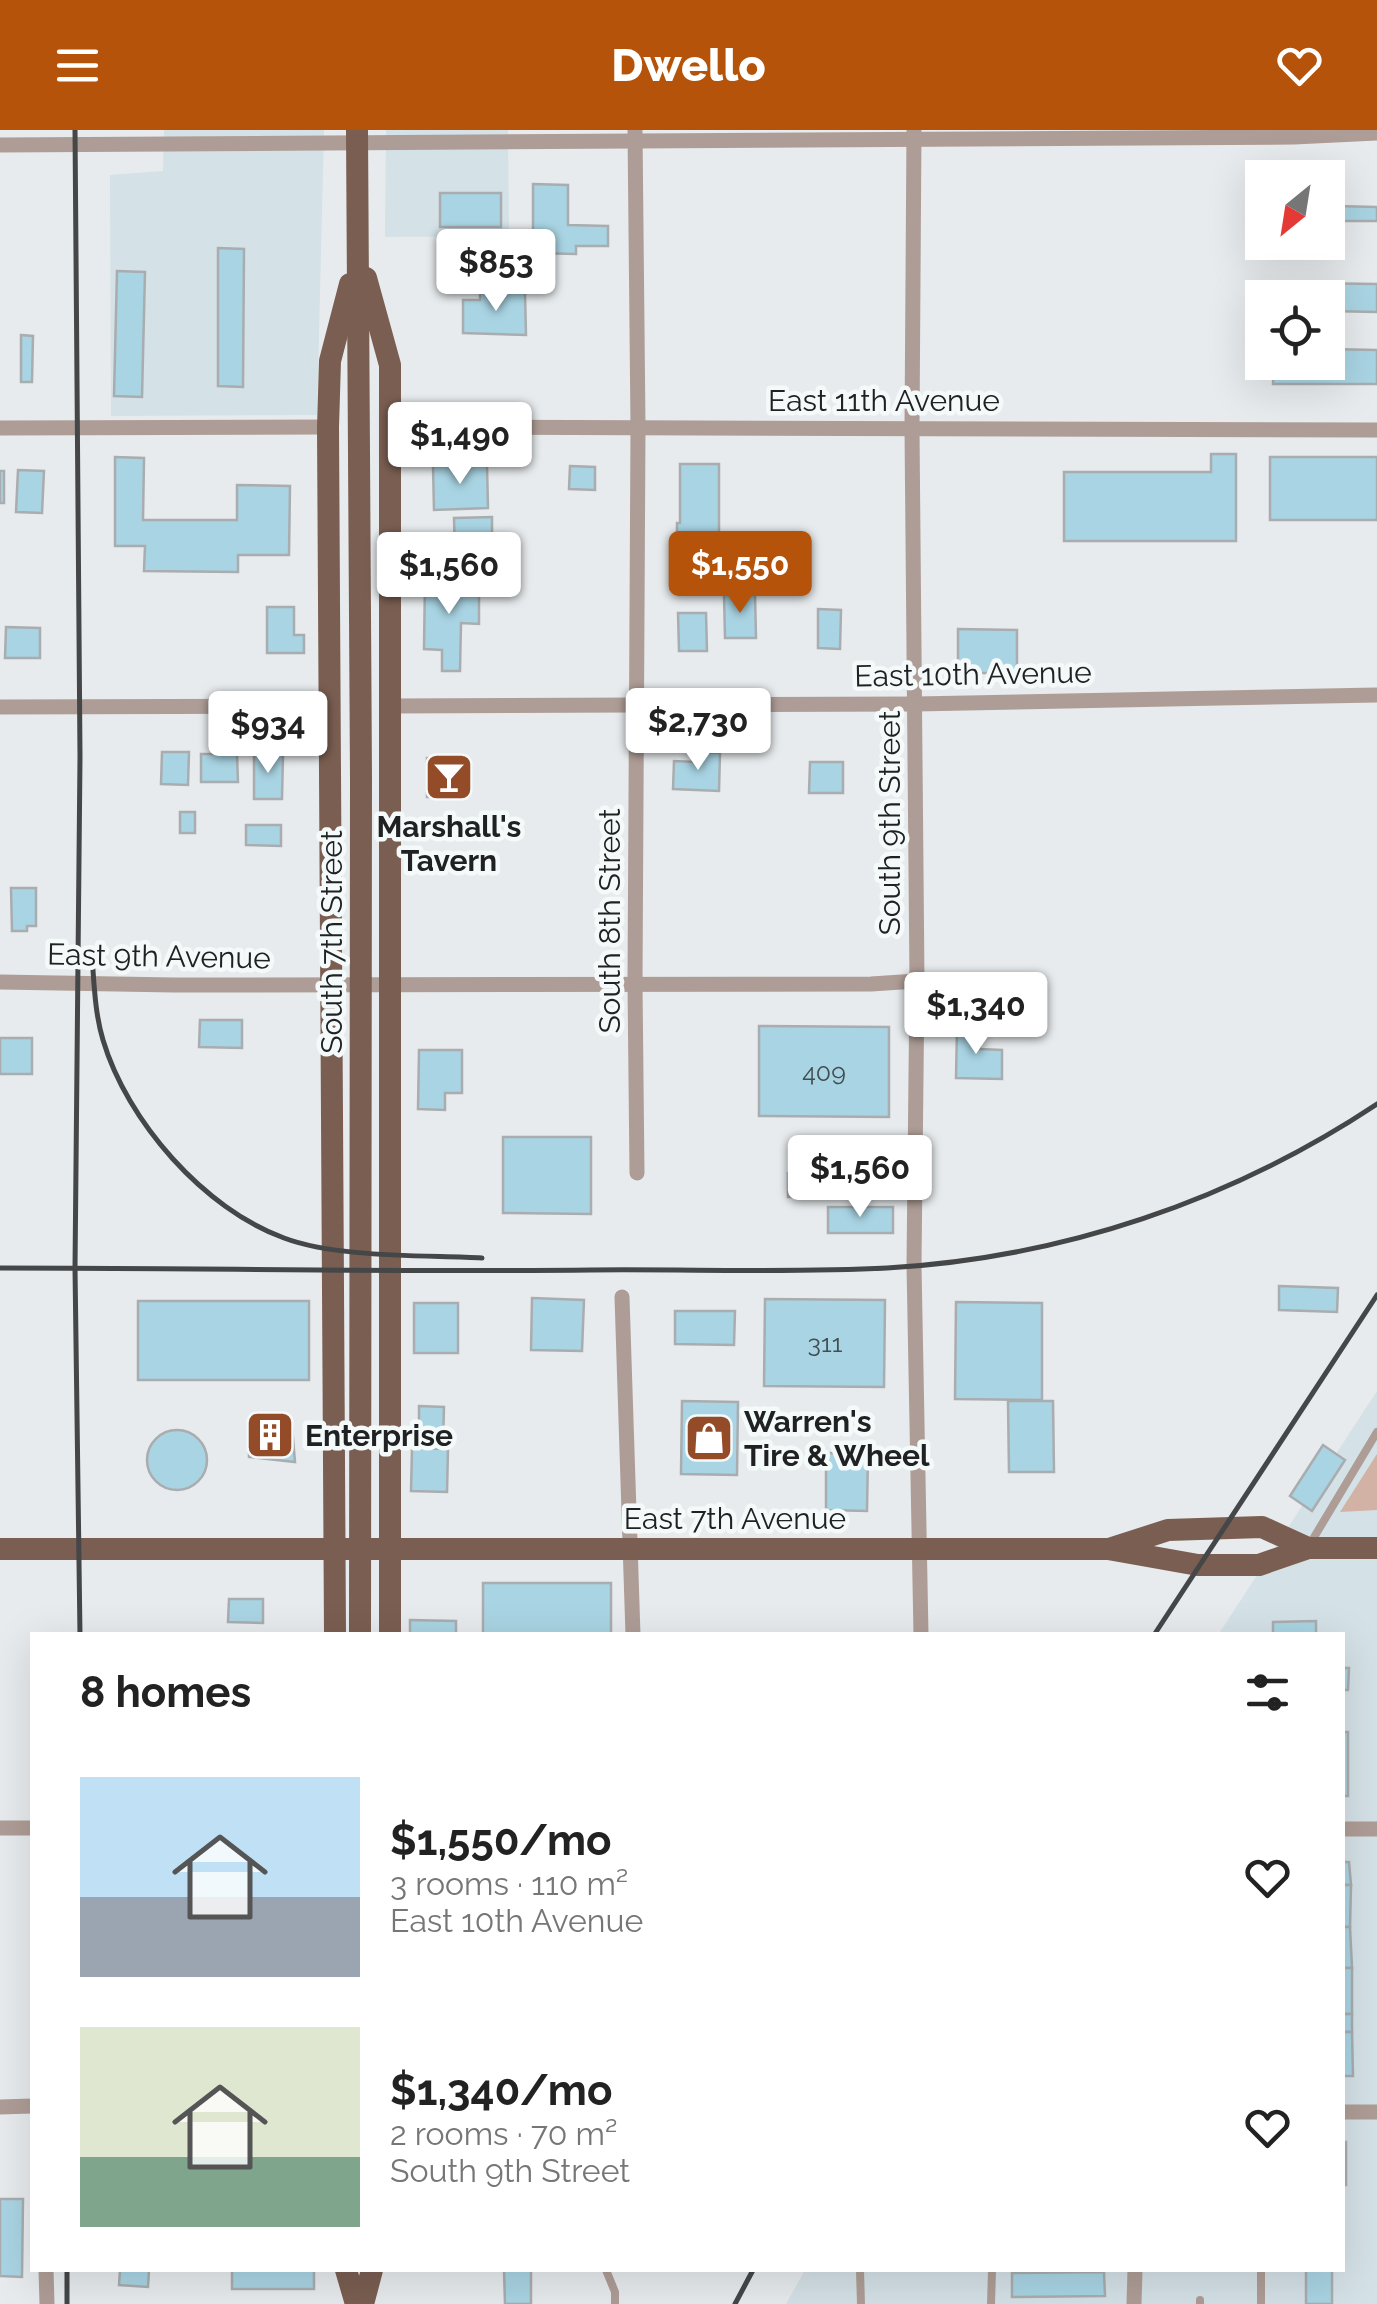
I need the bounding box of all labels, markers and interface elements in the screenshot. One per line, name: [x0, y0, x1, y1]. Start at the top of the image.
icon: menu: [50, 38, 105, 93]
icon: heart: [1272, 38, 1327, 93]
text: Dwello: [611, 39, 766, 92]
north arrow: [1245, 160, 1345, 260]
map controls: [1245, 160, 1345, 380]
pin: $853: [437, 229, 555, 314]
text: $853: [458, 243, 534, 280]
button: locate: [1245, 280, 1345, 380]
street label: East 11th Avenue: [768, 383, 1000, 418]
pin: $1,490: [379, 402, 541, 487]
text: $1,490: [410, 416, 510, 453]
pin: $1,550: [659, 531, 821, 616]
pin: $1,560: [368, 532, 530, 617]
text: $1,550: [691, 545, 789, 582]
text: $1,560: [399, 546, 499, 583]
street label: East 10th Avenue: [854, 654, 1092, 694]
pin: $2,730: [617, 688, 779, 773]
pin: $934: [209, 691, 327, 776]
text: $2,730: [648, 702, 748, 739]
text: $934: [230, 705, 306, 742]
street label: South 9th Street: [872, 710, 907, 936]
bar icon: Marshall's Tavern: [423, 751, 475, 803]
street label: South 8th Street: [592, 808, 627, 1034]
place label: Marshall's Tavern: [377, 809, 521, 878]
street label: South 7th Street: [314, 830, 349, 1054]
street label: East 9th Avenue: [47, 937, 271, 975]
pin: $1,340: [895, 972, 1057, 1057]
text: $1,340: [926, 986, 1026, 1023]
house number: 409: [802, 1057, 846, 1087]
pin: $1,560: [779, 1135, 941, 1220]
text: $1,560: [810, 1149, 910, 1186]
house number: 311: [808, 1328, 843, 1358]
place label: Warren's Tire & Wheel: [744, 1404, 930, 1473]
building icon: Enterprise: [244, 1409, 296, 1461]
shop icon: Warren's Tire & Wheel: [683, 1412, 735, 1464]
place label: Enterprise: [305, 1418, 453, 1453]
street label: East 7th Avenue: [624, 1501, 846, 1536]
icon: filters: [1240, 1665, 1295, 1720]
text: 8 homes: [80, 1668, 251, 1717]
text: $1,550/mo: [390, 1816, 612, 1865]
icon: home: [160, 1817, 280, 1937]
icon: heart: [1240, 1850, 1295, 1905]
text: 3 rooms · 110 m²: [390, 1865, 628, 1902]
text: East 10th Avenue: [390, 1902, 643, 1939]
text: $1,340/mo: [390, 2066, 612, 2115]
icon: home: [160, 2067, 280, 2187]
icon: heart: [1240, 2100, 1295, 2155]
text: 2 rooms · 70 m²: [390, 2115, 617, 2152]
text: South 9th Street: [390, 2152, 630, 2189]

